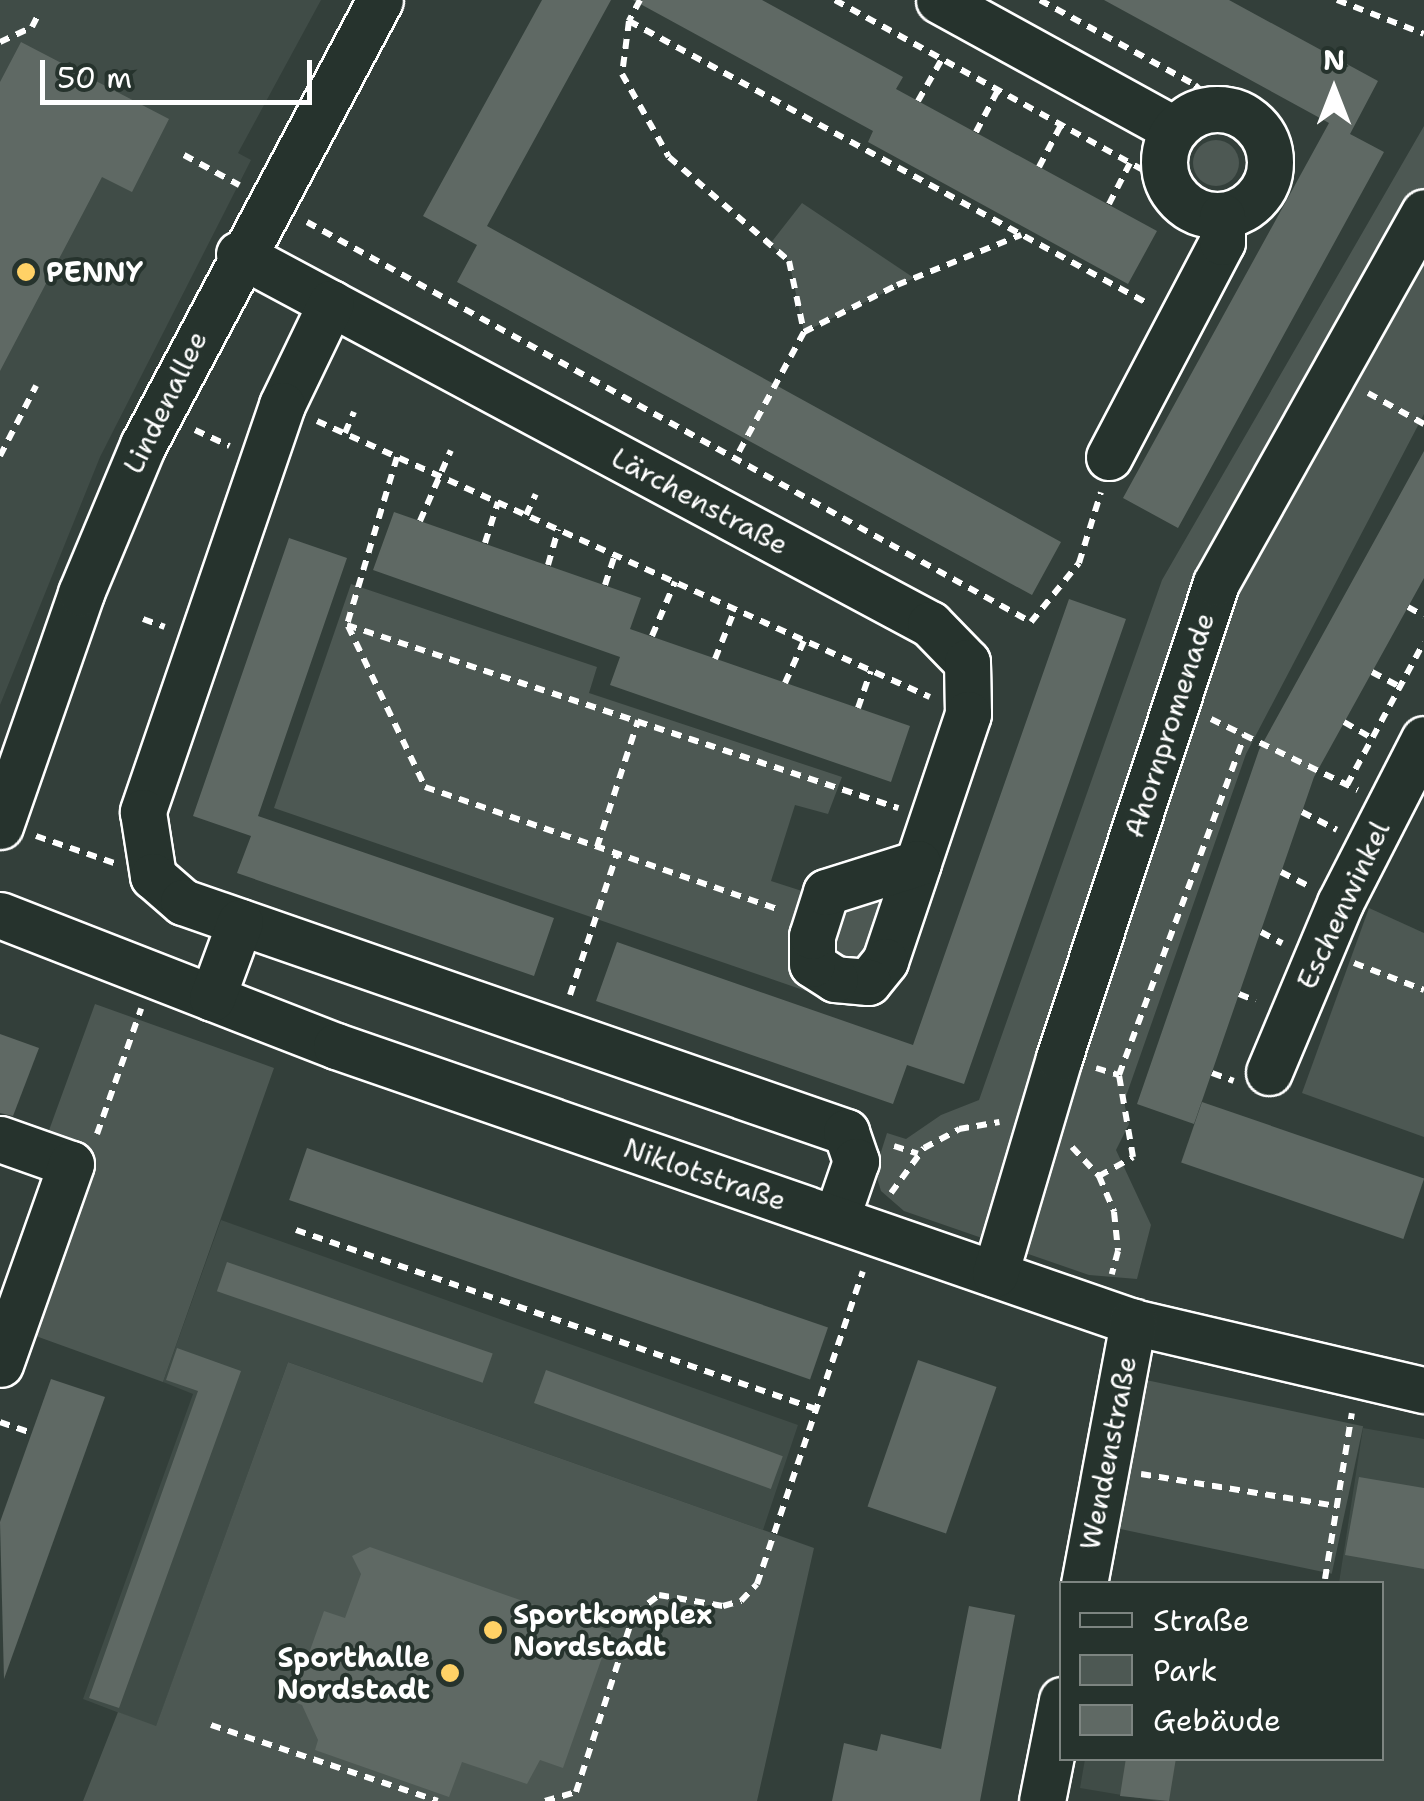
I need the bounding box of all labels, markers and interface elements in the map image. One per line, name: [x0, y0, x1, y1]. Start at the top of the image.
scale bar: [45, 40, 318, 102]
north arrow: [1284, 40, 1384, 140]
text: N: [1323, 41, 1345, 79]
text: 50 m: [57, 57, 132, 98]
place label: PENNY: [46, 255, 143, 289]
marker: PENNY: [15, 261, 37, 283]
street label: Lindenallee: [116, 325, 214, 479]
street label: Lärchenstraße: [606, 440, 794, 562]
street label: Ahornpromenade: [1117, 608, 1221, 842]
street label: Eschenwinkel: [1289, 816, 1397, 994]
street label: Niklotstraße: [619, 1131, 791, 1217]
street label: Wendenstraße: [1073, 1353, 1143, 1553]
legend: [1059, 1581, 1384, 1761]
place label: Sportkomplex Nordstadt: [513, 1597, 712, 1663]
text: Straße: [1153, 1600, 1250, 1641]
marker: Sportkomplex Nordstadt: [482, 1619, 504, 1641]
place label: Sporthalle Nordstadt: [277, 1640, 430, 1706]
text: Park: [1153, 1650, 1217, 1691]
marker: Sporthalle Nordstadt: [439, 1662, 461, 1684]
text: Gebäude: [1153, 1700, 1281, 1741]

